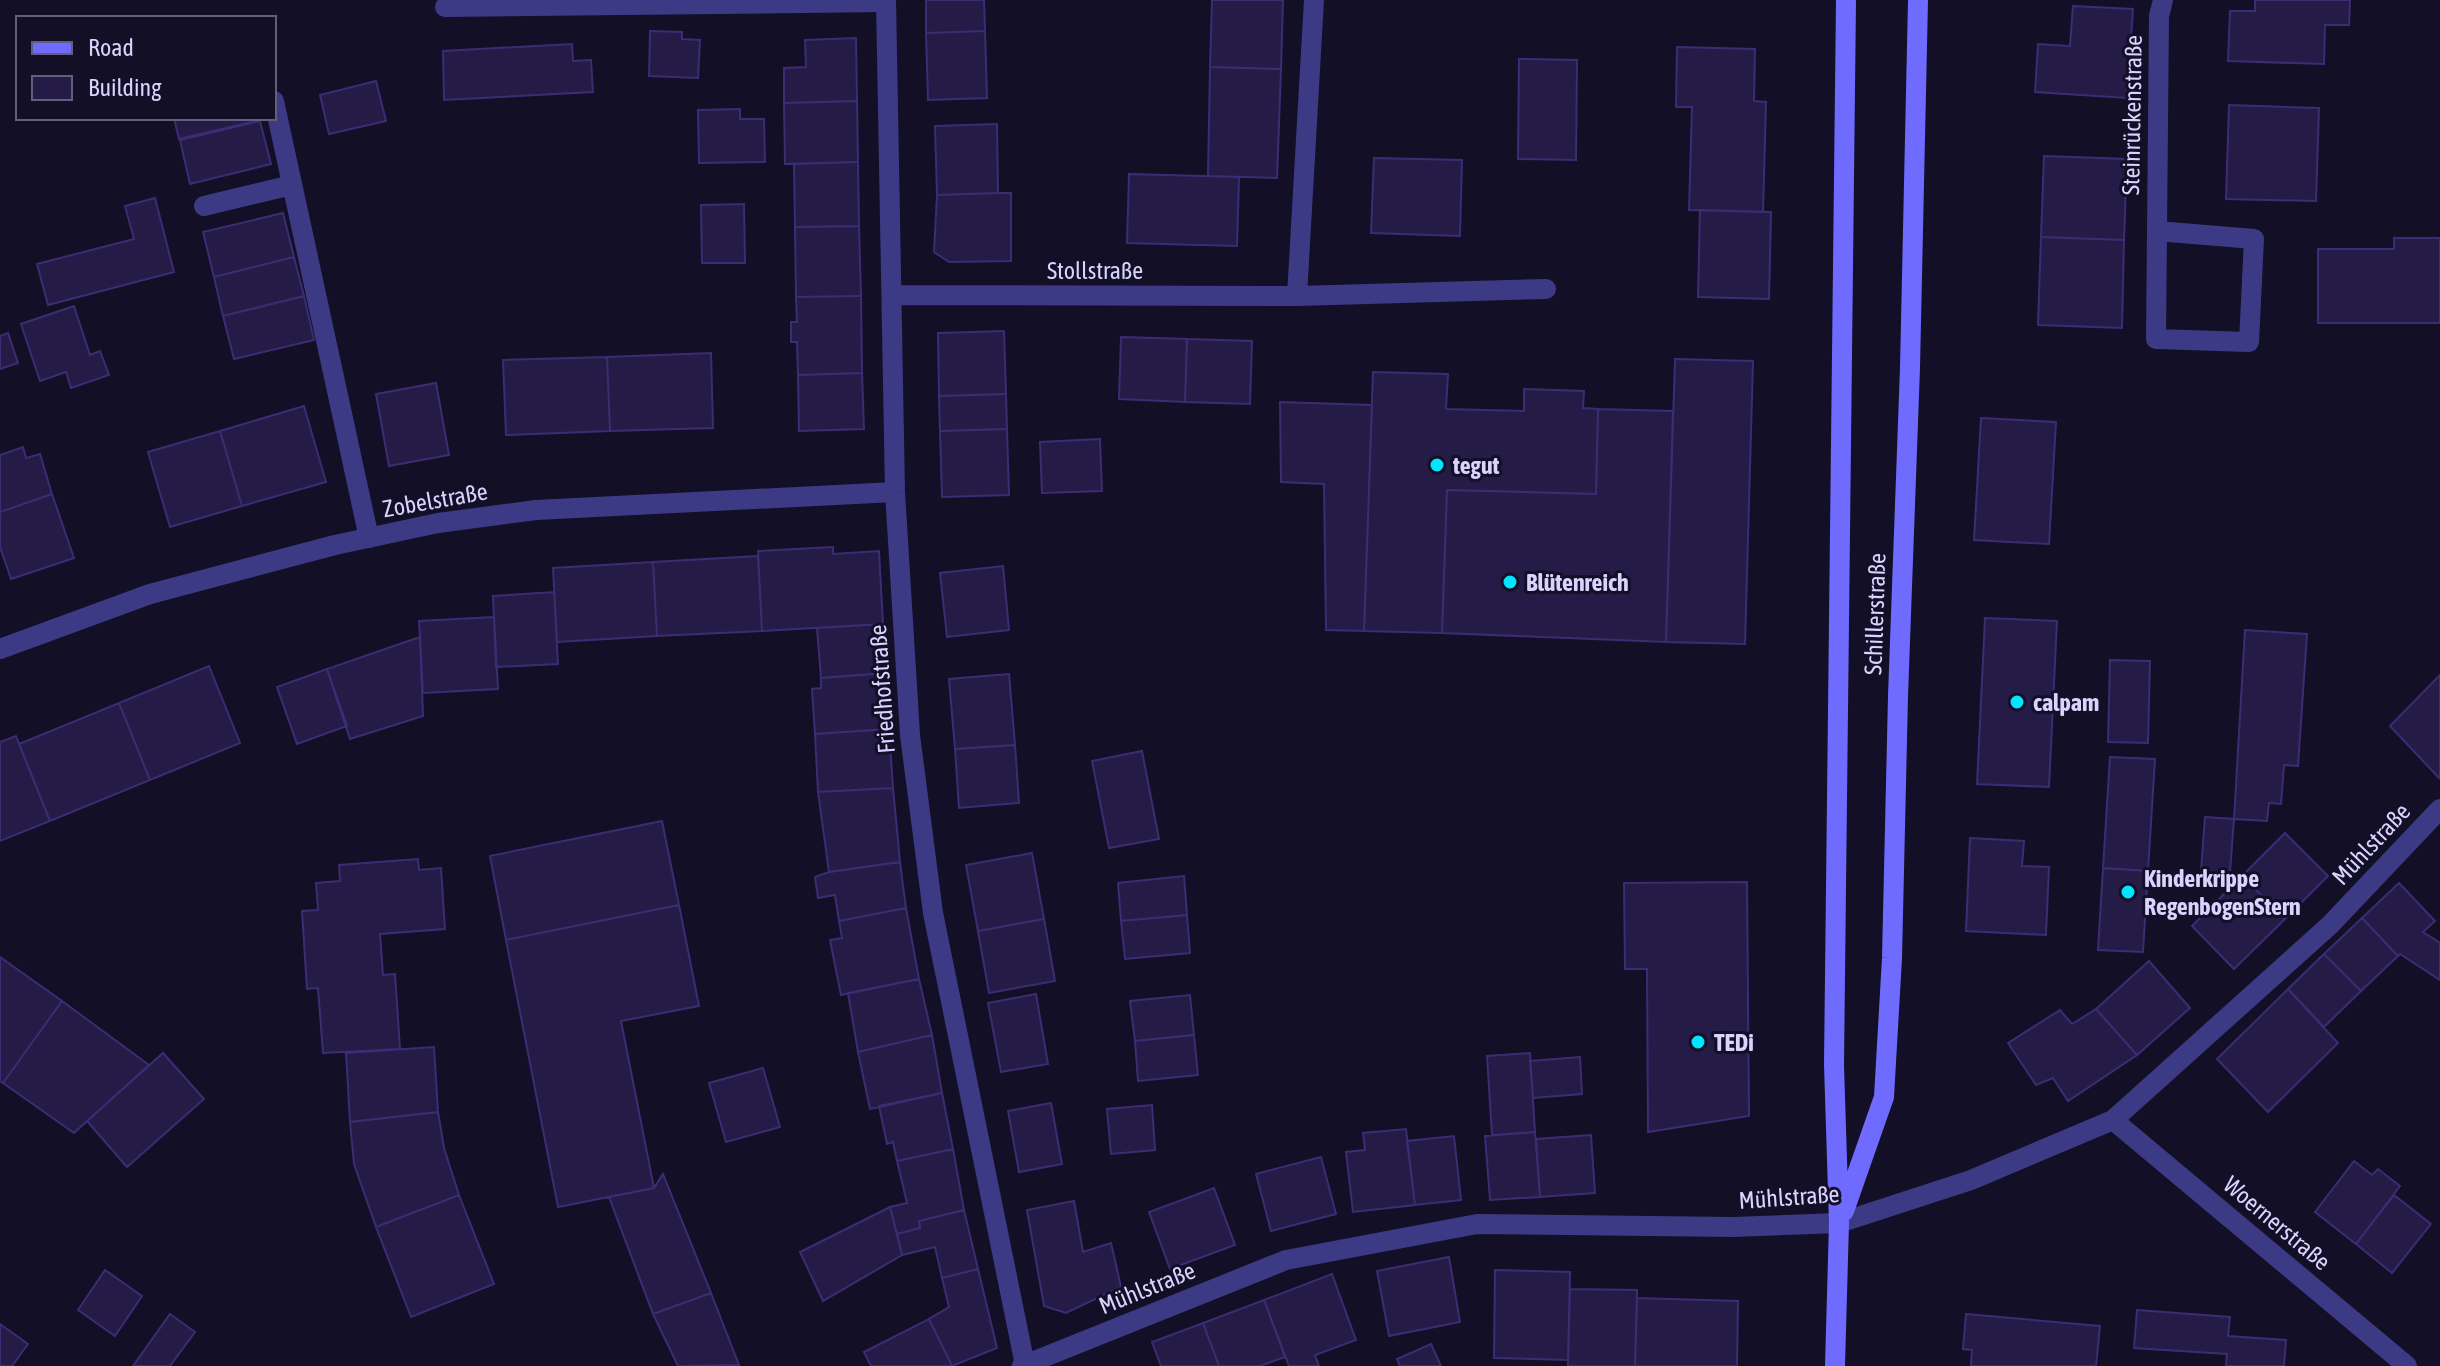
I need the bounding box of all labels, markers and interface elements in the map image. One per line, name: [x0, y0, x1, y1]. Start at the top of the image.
legend: [16, 16, 276, 120]
text: Road: [88, 34, 134, 61]
street label: Steinrückenstraße: [2117, 35, 2147, 195]
text: Building: [88, 74, 162, 101]
street label: Stollstraße: [1047, 257, 1143, 284]
place label: tegut: [1452, 452, 1499, 479]
marker: tegut: [1428, 456, 1446, 474]
street label: Zobelstraße: [380, 477, 490, 523]
street label: Schillerstraße: [1859, 553, 1891, 675]
place label: Blütenreich: [1526, 569, 1629, 596]
marker: Blütenreich: [1501, 573, 1519, 591]
street label: Friedhofstraße: [864, 624, 900, 754]
place label: calpam: [2033, 689, 2099, 716]
marker: calpam: [2008, 693, 2026, 711]
street label: Mühlstraße: [2327, 798, 2415, 890]
place label: Kinderkrippe RegenbogenStern: [2144, 865, 2301, 920]
marker: Kinderkrippe RegenbogenStern: [2119, 883, 2137, 901]
place label: TEDi: [1714, 1029, 1754, 1056]
marker: TEDi: [1689, 1033, 1707, 1051]
street label: Woernerstraße: [2218, 1171, 2336, 1275]
street label: Mühlstraße: [1738, 1180, 1840, 1214]
street label: Mühlstraße: [1095, 1257, 1199, 1319]

